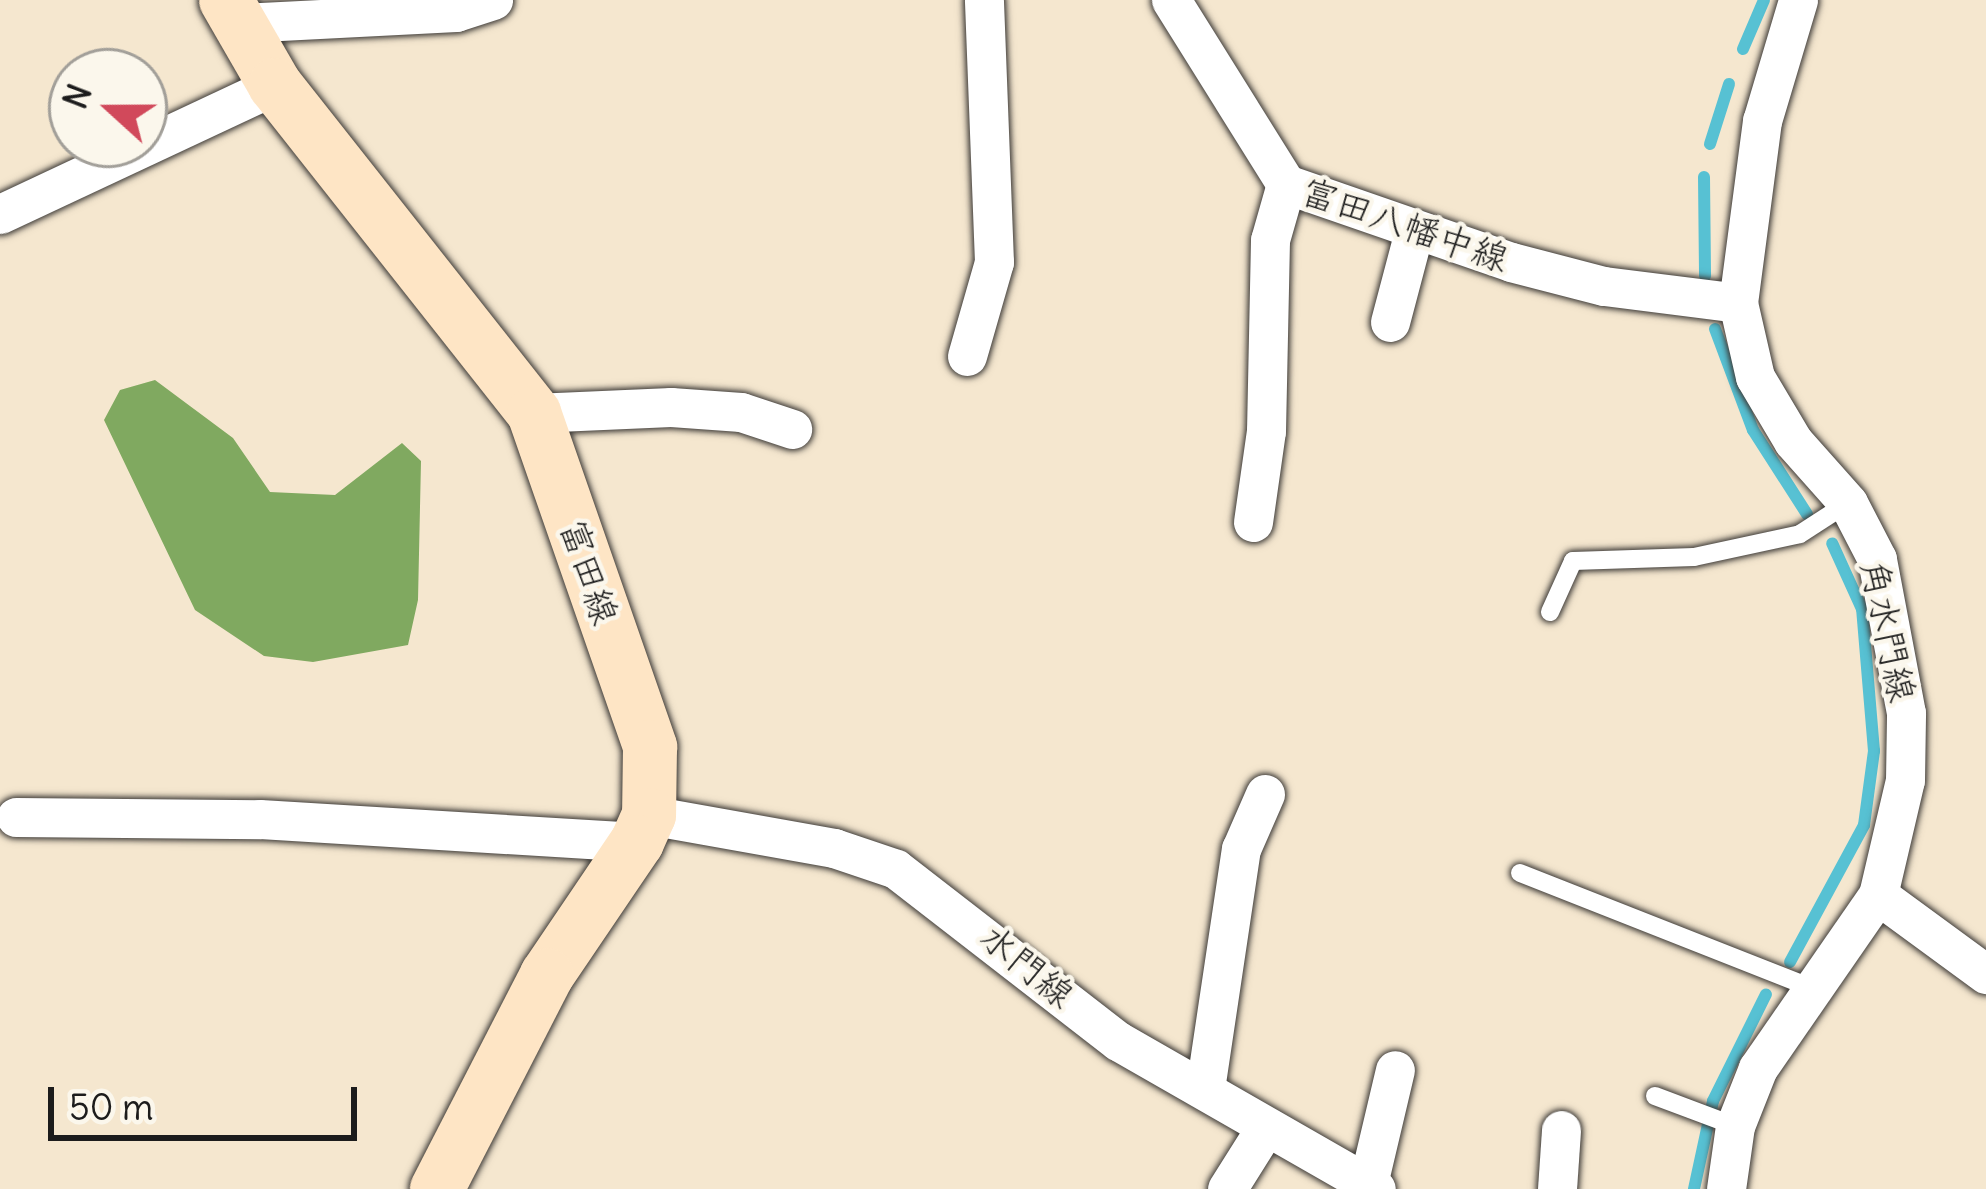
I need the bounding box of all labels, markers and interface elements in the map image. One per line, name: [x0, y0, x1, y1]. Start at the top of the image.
north arrow: [48, 48, 168, 168]
text: N: [53, 78, 101, 114]
street label: 富田八幡中線: [1296, 169, 1514, 281]
street label: 富田線: [551, 514, 627, 630]
street label: 角水門線: [1852, 556, 1924, 706]
street label: 水門線: [971, 915, 1083, 1017]
scale bar: [54, 1063, 363, 1137]
text: 50 m: [69, 1085, 154, 1130]

